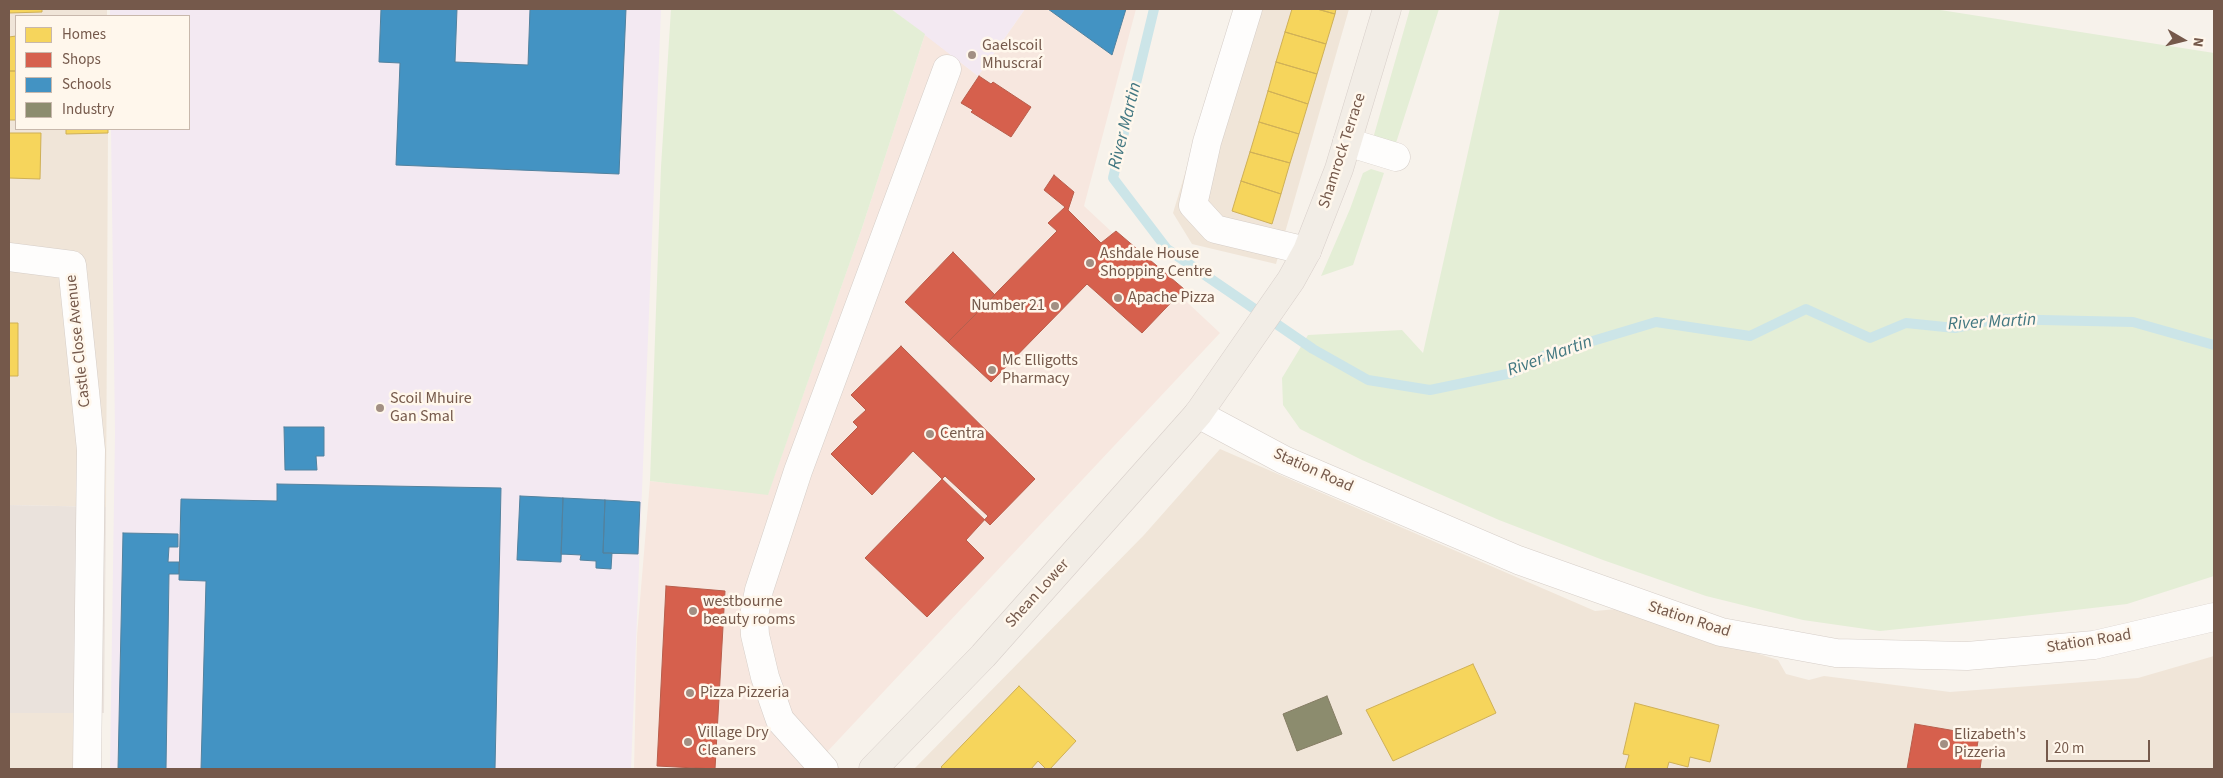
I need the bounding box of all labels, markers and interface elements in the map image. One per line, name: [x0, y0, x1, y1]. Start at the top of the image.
legend: [15, 15, 190, 130]
north arrow: [2158, 15, 2208, 65]
text: Homes: [62, 24, 106, 45]
place label: Gaelscoil Mhuscraí: [982, 36, 1042, 74]
text: N: [2187, 36, 2208, 48]
text: Shops: [62, 49, 101, 70]
marker: Gaelscoil Mhuscraí: [966, 49, 978, 61]
text: Schools: [62, 74, 111, 95]
water label: River Martin: [1105, 80, 1147, 172]
street label: Shamrock Terrace: [1315, 91, 1371, 211]
text: Industry: [62, 99, 114, 120]
place label: Ashdale House Shopping Centre: [1100, 244, 1212, 282]
marker: Ashdale House Shopping Centre: [1084, 257, 1096, 269]
street label: Castle Close Avenue: [62, 274, 96, 408]
place label: Apache Pizza: [1128, 288, 1215, 308]
marker: Apache Pizza: [1112, 292, 1124, 304]
place label: Number 21: [971, 296, 1045, 316]
marker: Number 21: [1049, 300, 1061, 312]
water label: River Martin: [1947, 310, 2037, 336]
water label: River Martin: [1505, 332, 1595, 382]
place label: Mc Elligotts Pharmacy: [1002, 351, 1078, 389]
marker: Mc Elligotts Pharmacy: [986, 364, 998, 376]
place label: Scoil Mhuire Gan Smal: [390, 389, 472, 427]
marker: Scoil Mhuire Gan Smal: [374, 402, 386, 414]
place label: Centra: [940, 424, 984, 444]
marker: Centra: [924, 428, 936, 440]
street label: Station Road: [1270, 445, 1356, 497]
street label: Shean Lower: [1002, 556, 1074, 632]
place label: westbourne beauty rooms: [703, 592, 795, 630]
street label: Station Road: [1645, 598, 1733, 642]
marker: westbourne beauty rooms: [687, 605, 699, 617]
street label: Station Road: [2045, 626, 2133, 658]
place label: Pizza Pizzeria: [700, 683, 789, 703]
marker: Pizza Pizzeria: [684, 687, 696, 699]
place label: Village Dry Cleaners: [698, 723, 769, 761]
place label: Elizabeth's Pizzeria: [1954, 725, 2026, 763]
scale bar: [2048, 730, 2152, 762]
marker: Village Dry Cleaners: [682, 736, 694, 748]
marker: Elizabeth's Pizzeria: [1938, 738, 1950, 750]
text: 20 m: [2054, 738, 2084, 759]

